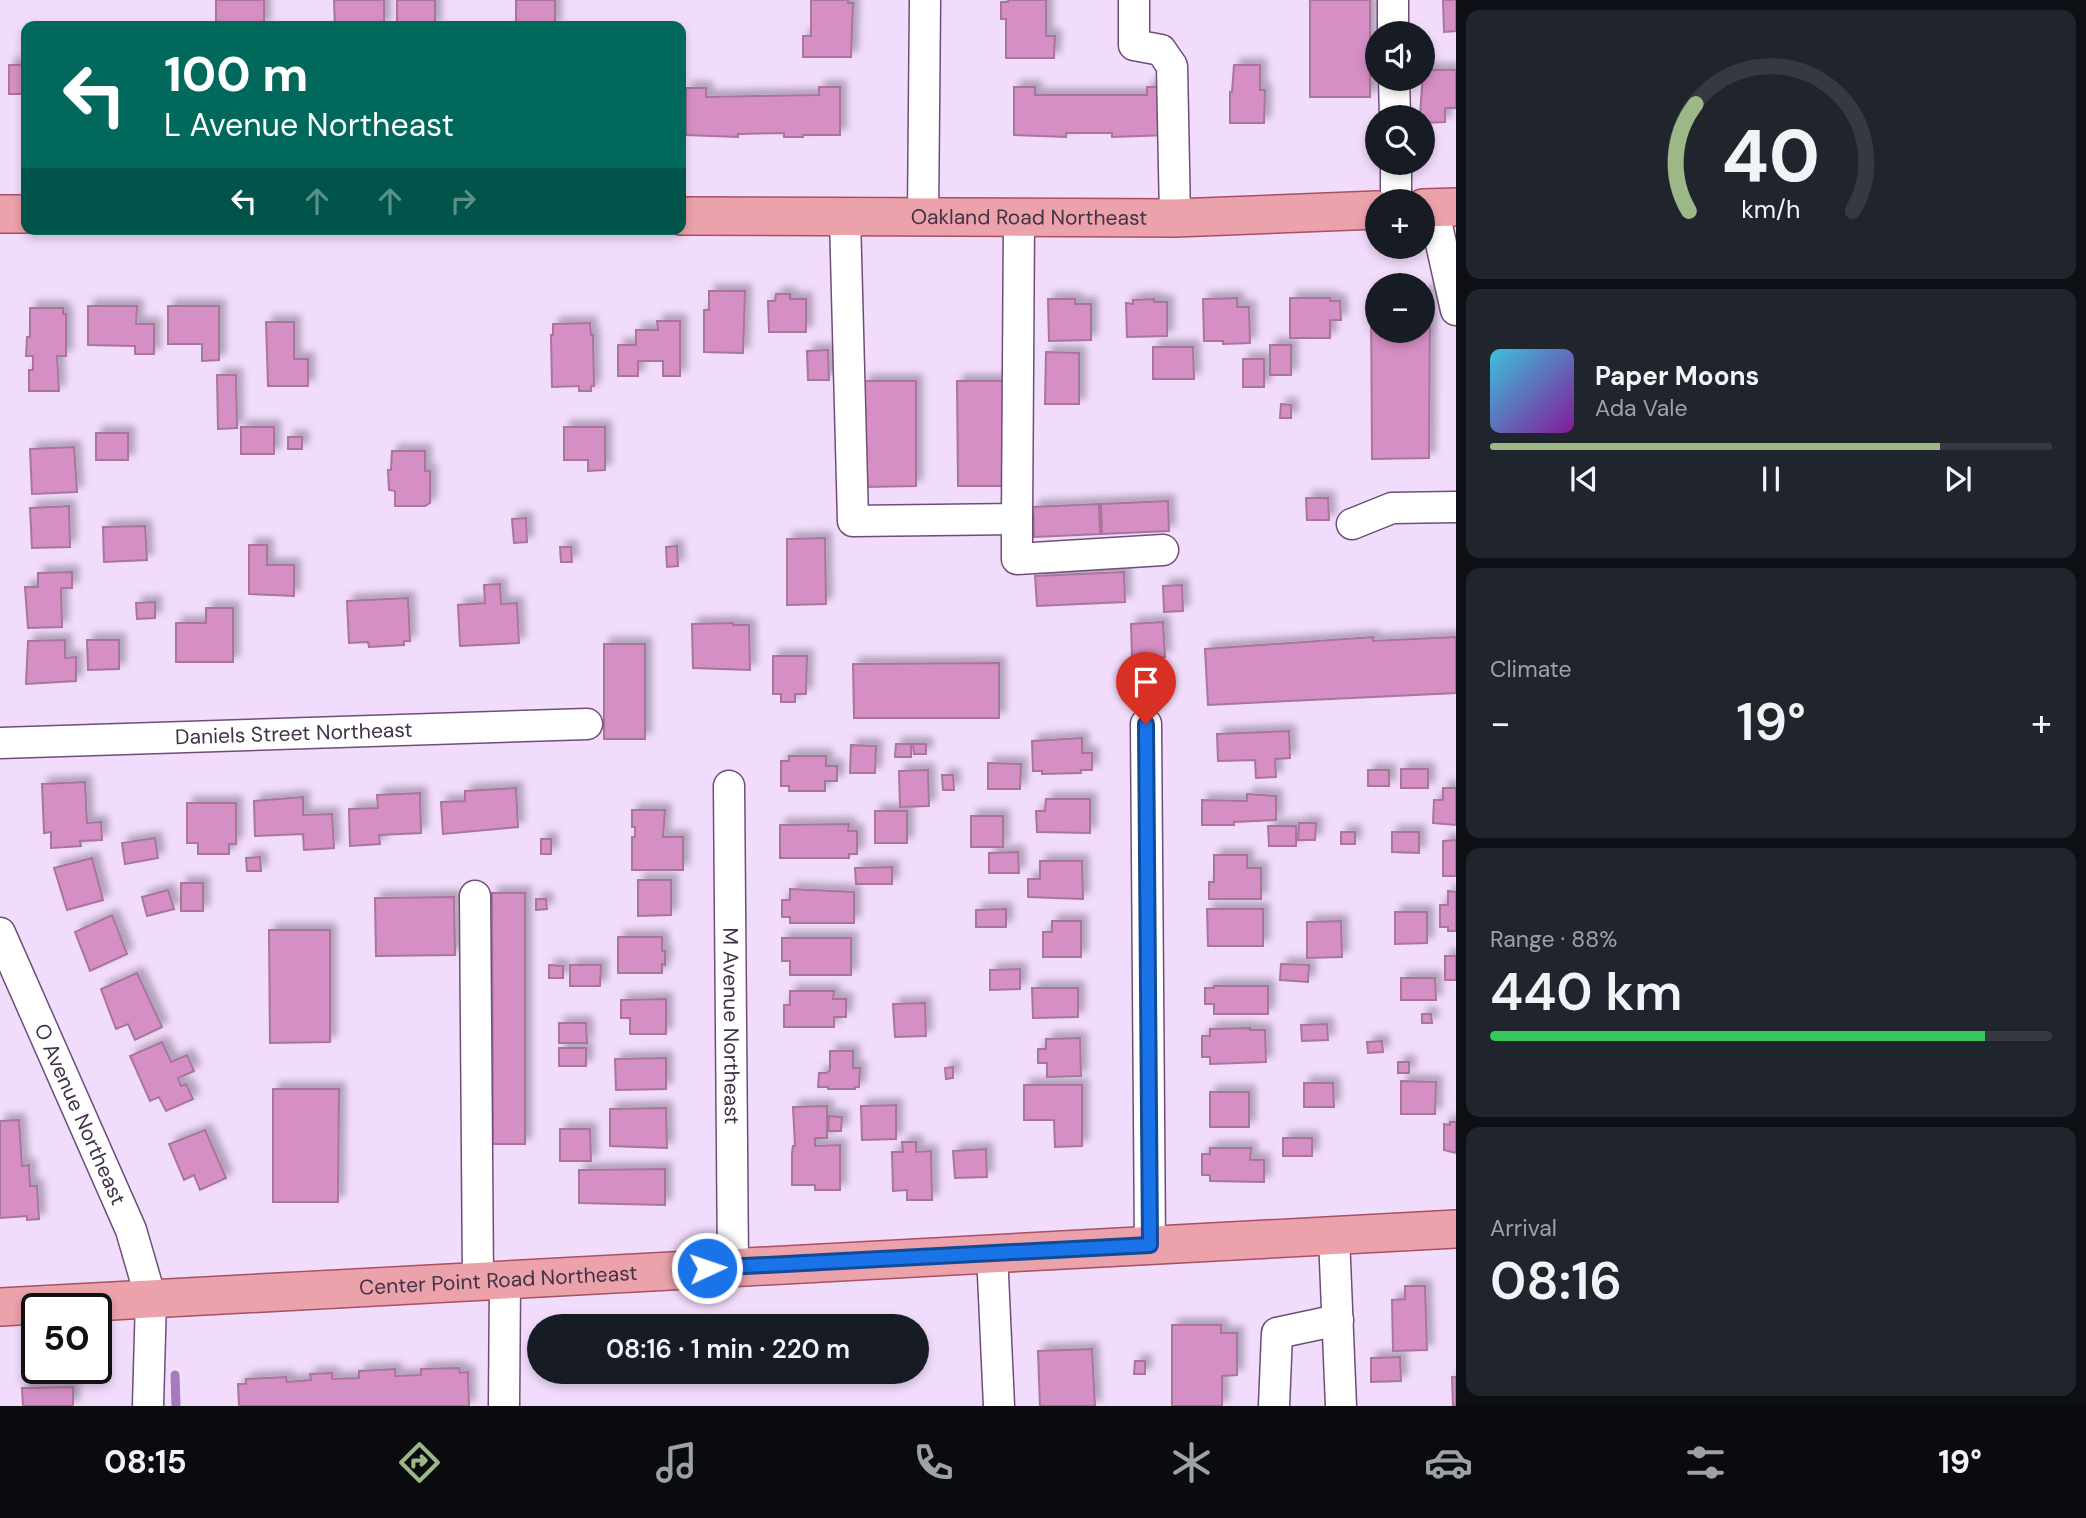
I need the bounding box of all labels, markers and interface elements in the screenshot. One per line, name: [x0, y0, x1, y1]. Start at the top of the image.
map controls: [1365, 21, 1435, 343]
button: sound: [1365, 21, 1435, 91]
text: 100 m: [164, 42, 308, 106]
icon: left: [49, 49, 140, 140]
text: L Avenue Northeast: [164, 104, 454, 146]
button: search: [1365, 105, 1435, 175]
text: 40: [1722, 109, 1820, 204]
icon: left: [225, 182, 263, 220]
icon: ahead: [298, 182, 336, 220]
icon: ahead: [371, 182, 409, 220]
icon: right: [444, 182, 482, 220]
button: +: [1365, 189, 1435, 259]
text: km/h: [1741, 192, 1801, 225]
street label: Oakland Road Northeast: [911, 203, 1147, 232]
button: −: [1365, 273, 1435, 343]
text: Paper Moons: [1595, 359, 1759, 393]
text: Ada Vale: [1595, 393, 1688, 423]
icon: previous: [1565, 460, 1603, 498]
icon: pause: [1752, 460, 1790, 498]
icon: next: [1939, 460, 1977, 498]
pin: [1116, 652, 1176, 724]
text: Climate: [1490, 654, 1572, 684]
icon: arrive: [1127, 663, 1165, 701]
text: 19°: [1736, 688, 1806, 756]
text: −: [1490, 698, 1511, 748]
text: +: [2031, 698, 2052, 748]
street label: Daniels Street Northeast: [175, 716, 413, 751]
text: Range · 88%: [1490, 924, 1617, 954]
street label: M Avenue Northeast: [716, 927, 746, 1125]
text: 440 km: [1490, 958, 1682, 1026]
street label: O Avenue Northeast: [28, 1019, 132, 1209]
text: Arrival: [1490, 1213, 1557, 1243]
position arrow: [670, 1231, 744, 1305]
text: 08:16: [1490, 1247, 1622, 1315]
street label: Center Point Road Northeast: [358, 1259, 638, 1302]
speed limit sign: 50: [21, 1293, 112, 1384]
text: 08:16 · 1 min · 220 m: [606, 1332, 850, 1366]
icon: directions: [395, 1438, 444, 1487]
icon: music: [652, 1438, 701, 1487]
icon: phone: [909, 1438, 958, 1487]
icon: climate: [1167, 1438, 1216, 1487]
icon: car: [1424, 1438, 1473, 1487]
icon: filters: [1681, 1438, 1730, 1487]
text: 08:15: [104, 1441, 187, 1483]
text: 19°: [1938, 1441, 1982, 1483]

